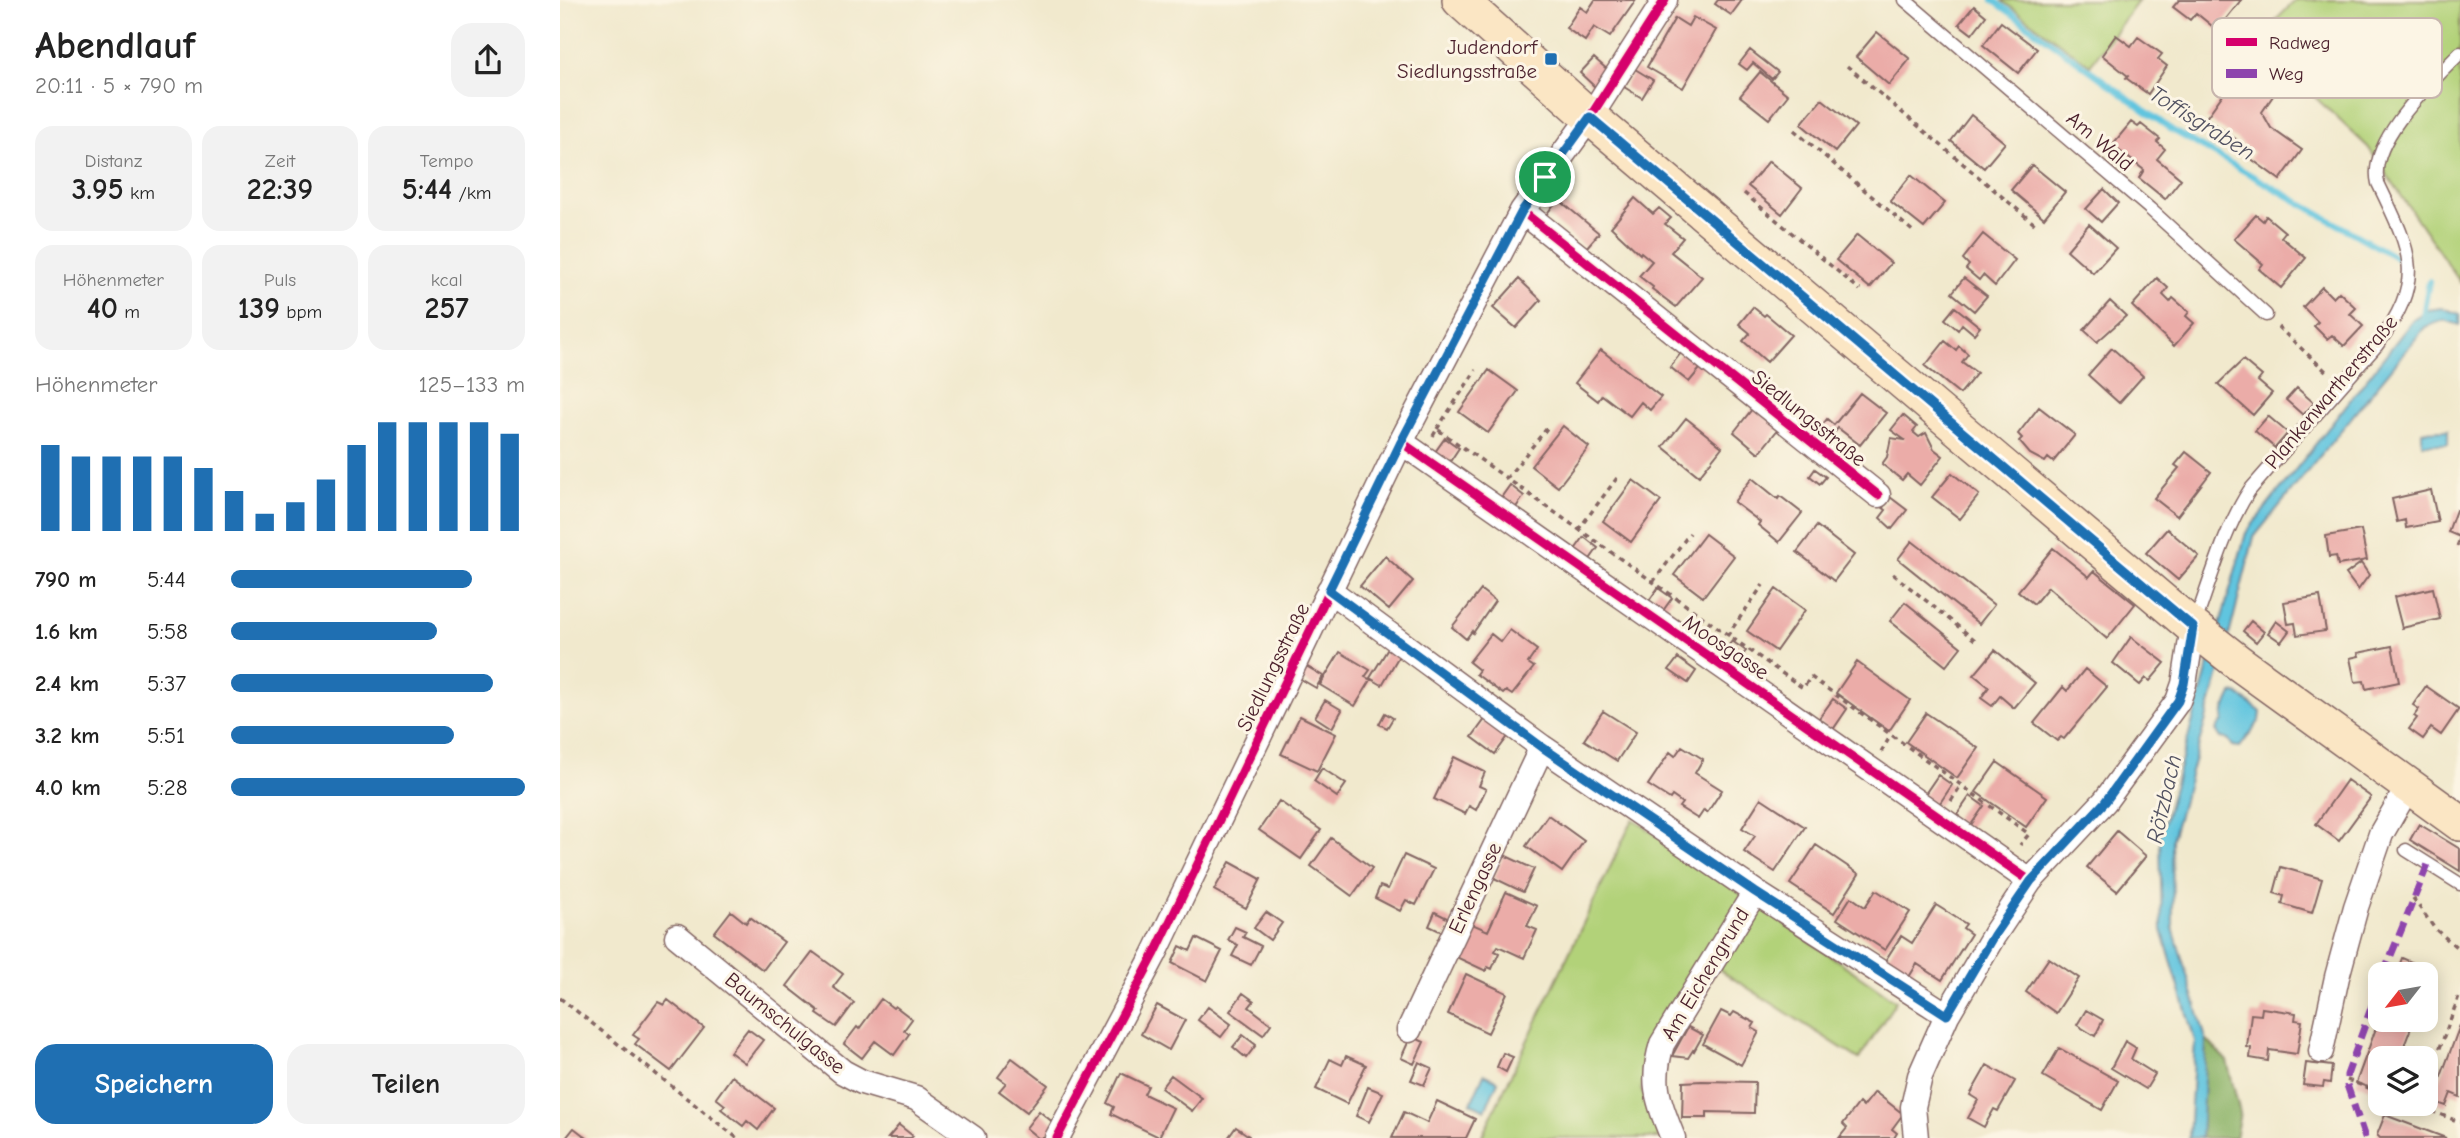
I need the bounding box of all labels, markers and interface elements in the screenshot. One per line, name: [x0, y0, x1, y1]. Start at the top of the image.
legend: [2212, 18, 2442, 98]
button: share: [451, 23, 525, 97]
text: Abendlauf: [35, 24, 195, 68]
text: Radweg: [2269, 32, 2331, 54]
place label: Judendorf Siedlungsstraße: [1397, 35, 1538, 83]
marker: Judendorf Siedlungsstraße: [1543, 51, 1559, 67]
text: Weg: [2269, 63, 2304, 85]
text: 20:11 · 5 × 790 m: [35, 72, 203, 99]
water label: Toffisgraben: [2144, 80, 2260, 166]
street label: Am Wald: [2062, 106, 2138, 176]
pin: [1515, 147, 1575, 207]
text: Distanz: [85, 150, 142, 172]
text: Zeit: [265, 150, 295, 172]
text: Tempo: [420, 150, 474, 172]
icon: arrive: [1526, 158, 1564, 196]
text: 3.95: [72, 172, 124, 207]
text: 22:39: [247, 172, 313, 207]
text: 5:44: [402, 172, 452, 207]
text: km: [124, 182, 155, 204]
text: /km: [452, 182, 492, 204]
text: Höhenmeter: [63, 269, 164, 291]
text: Puls: [264, 269, 296, 291]
text: kcal: [431, 269, 463, 291]
text: 40: [87, 291, 118, 326]
text: 139: [238, 291, 280, 326]
text: 257: [424, 291, 469, 326]
text: m: [118, 301, 140, 323]
text: bpm: [280, 301, 322, 323]
street label: Plankenwartherstraße: [2260, 310, 2402, 474]
street label: Siedlungsstraße: [1747, 365, 1871, 471]
text: Höhenmeter: [35, 371, 157, 398]
text: 125–133 m: [419, 371, 525, 398]
text: 790 m: [35, 566, 97, 593]
text: 5:44: [147, 566, 186, 593]
street label: Siedlungsstraße: [1232, 599, 1314, 735]
street label: Moosgasse: [1679, 610, 1773, 684]
text: 1.6 km: [35, 618, 98, 645]
text: 5:58: [147, 618, 188, 645]
text: 2.4 km: [35, 670, 99, 697]
text: 5:37: [147, 670, 186, 697]
text: 3.2 km: [35, 722, 100, 749]
text: 5:51: [147, 722, 185, 749]
water label: Rötzbach: [2141, 752, 2187, 846]
text: 4.0 km: [35, 774, 101, 801]
text: 5:28: [147, 774, 188, 801]
street label: Erlengasse: [1443, 839, 1507, 937]
street label: Am Eichengrund: [1656, 903, 1754, 1045]
north arrow: [2368, 962, 2438, 1032]
map controls: [2368, 962, 2438, 1116]
street label: Baumschulgasse: [720, 967, 850, 1079]
button: Speichern: [35, 1044, 273, 1124]
button: Teilen: [287, 1044, 525, 1124]
button: layers: [2368, 1046, 2438, 1116]

